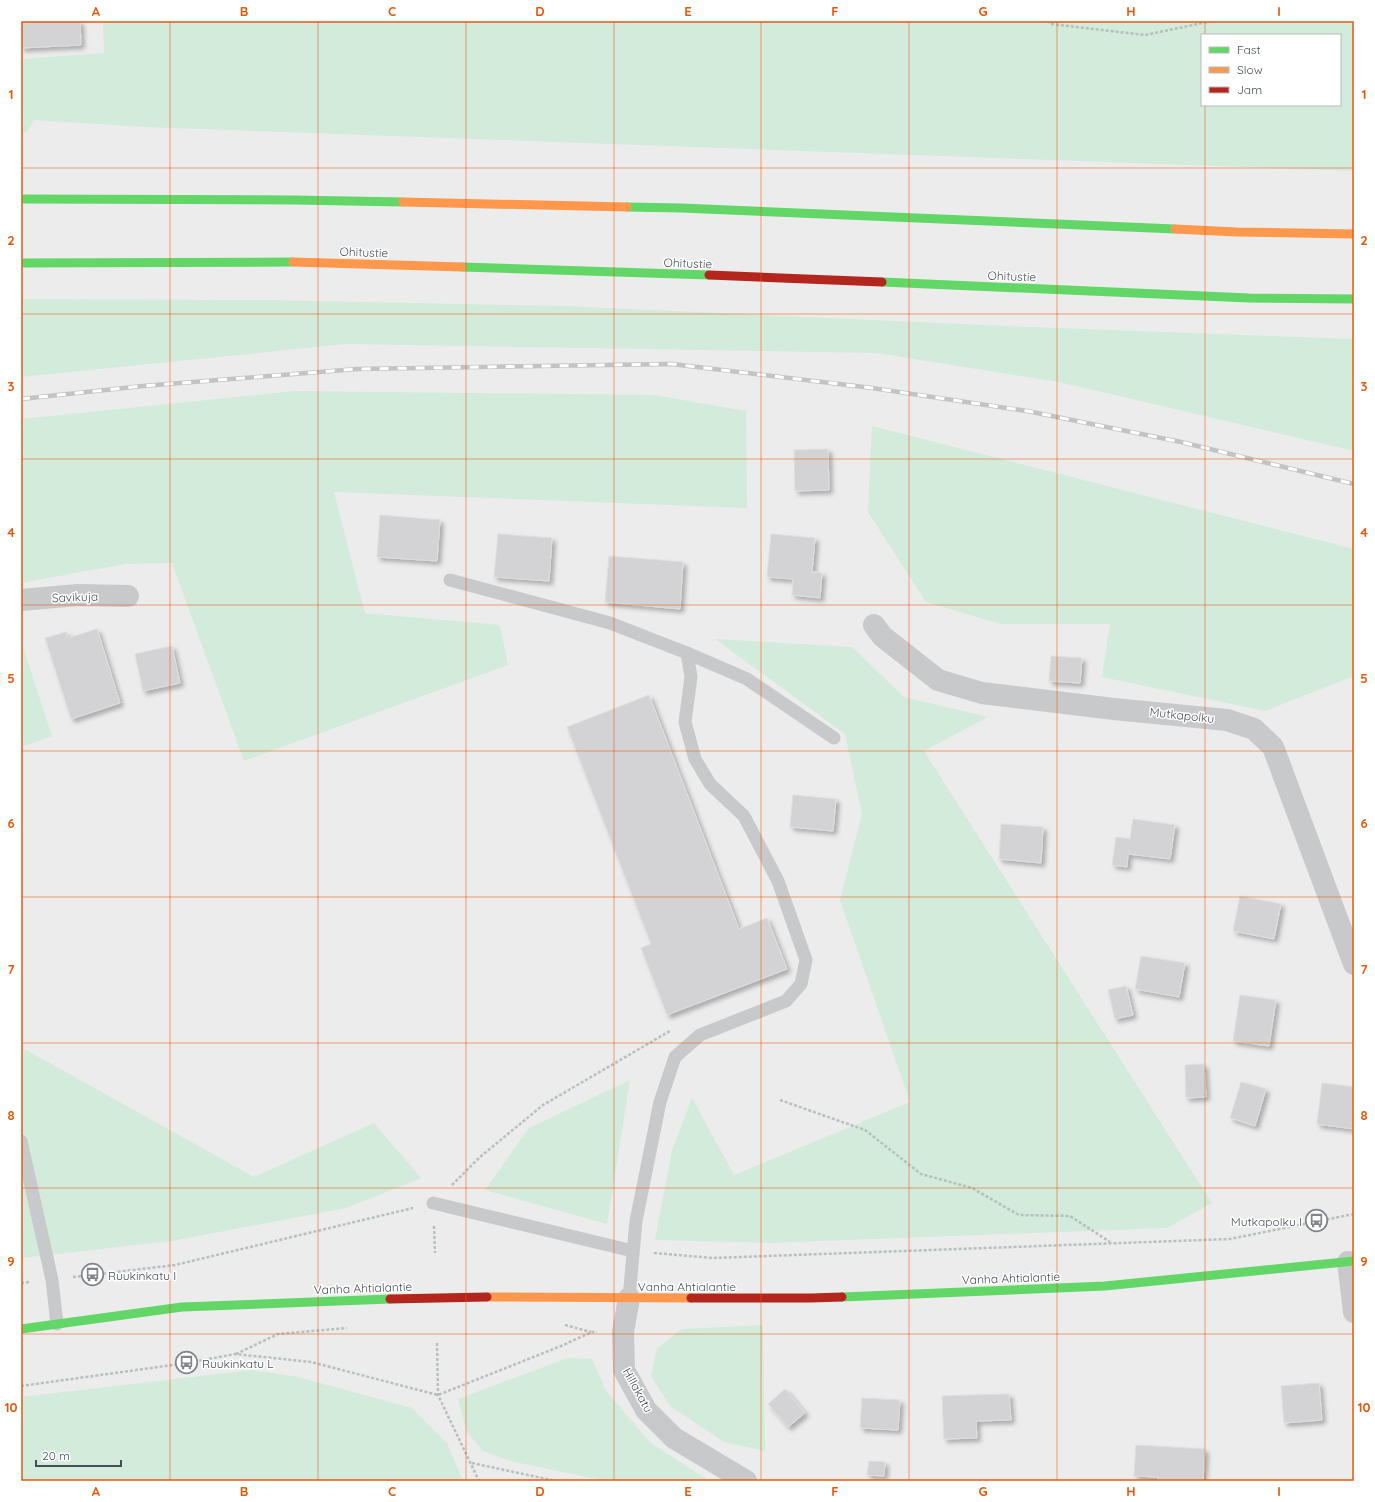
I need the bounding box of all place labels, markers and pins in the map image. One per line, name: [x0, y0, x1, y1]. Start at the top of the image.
bus stop icon: Mutkapolku I: [1304, 1208, 1330, 1234]
place label: Mutkapolku I: [1231, 1214, 1302, 1229]
bus stop icon: Ruukinkatu I: [80, 1262, 106, 1288]
place label: Ruukinkatu I: [108, 1268, 176, 1283]
bus stop icon: Ruukinkatu L: [174, 1350, 200, 1376]
place label: Ruukinkatu L: [202, 1356, 274, 1371]

